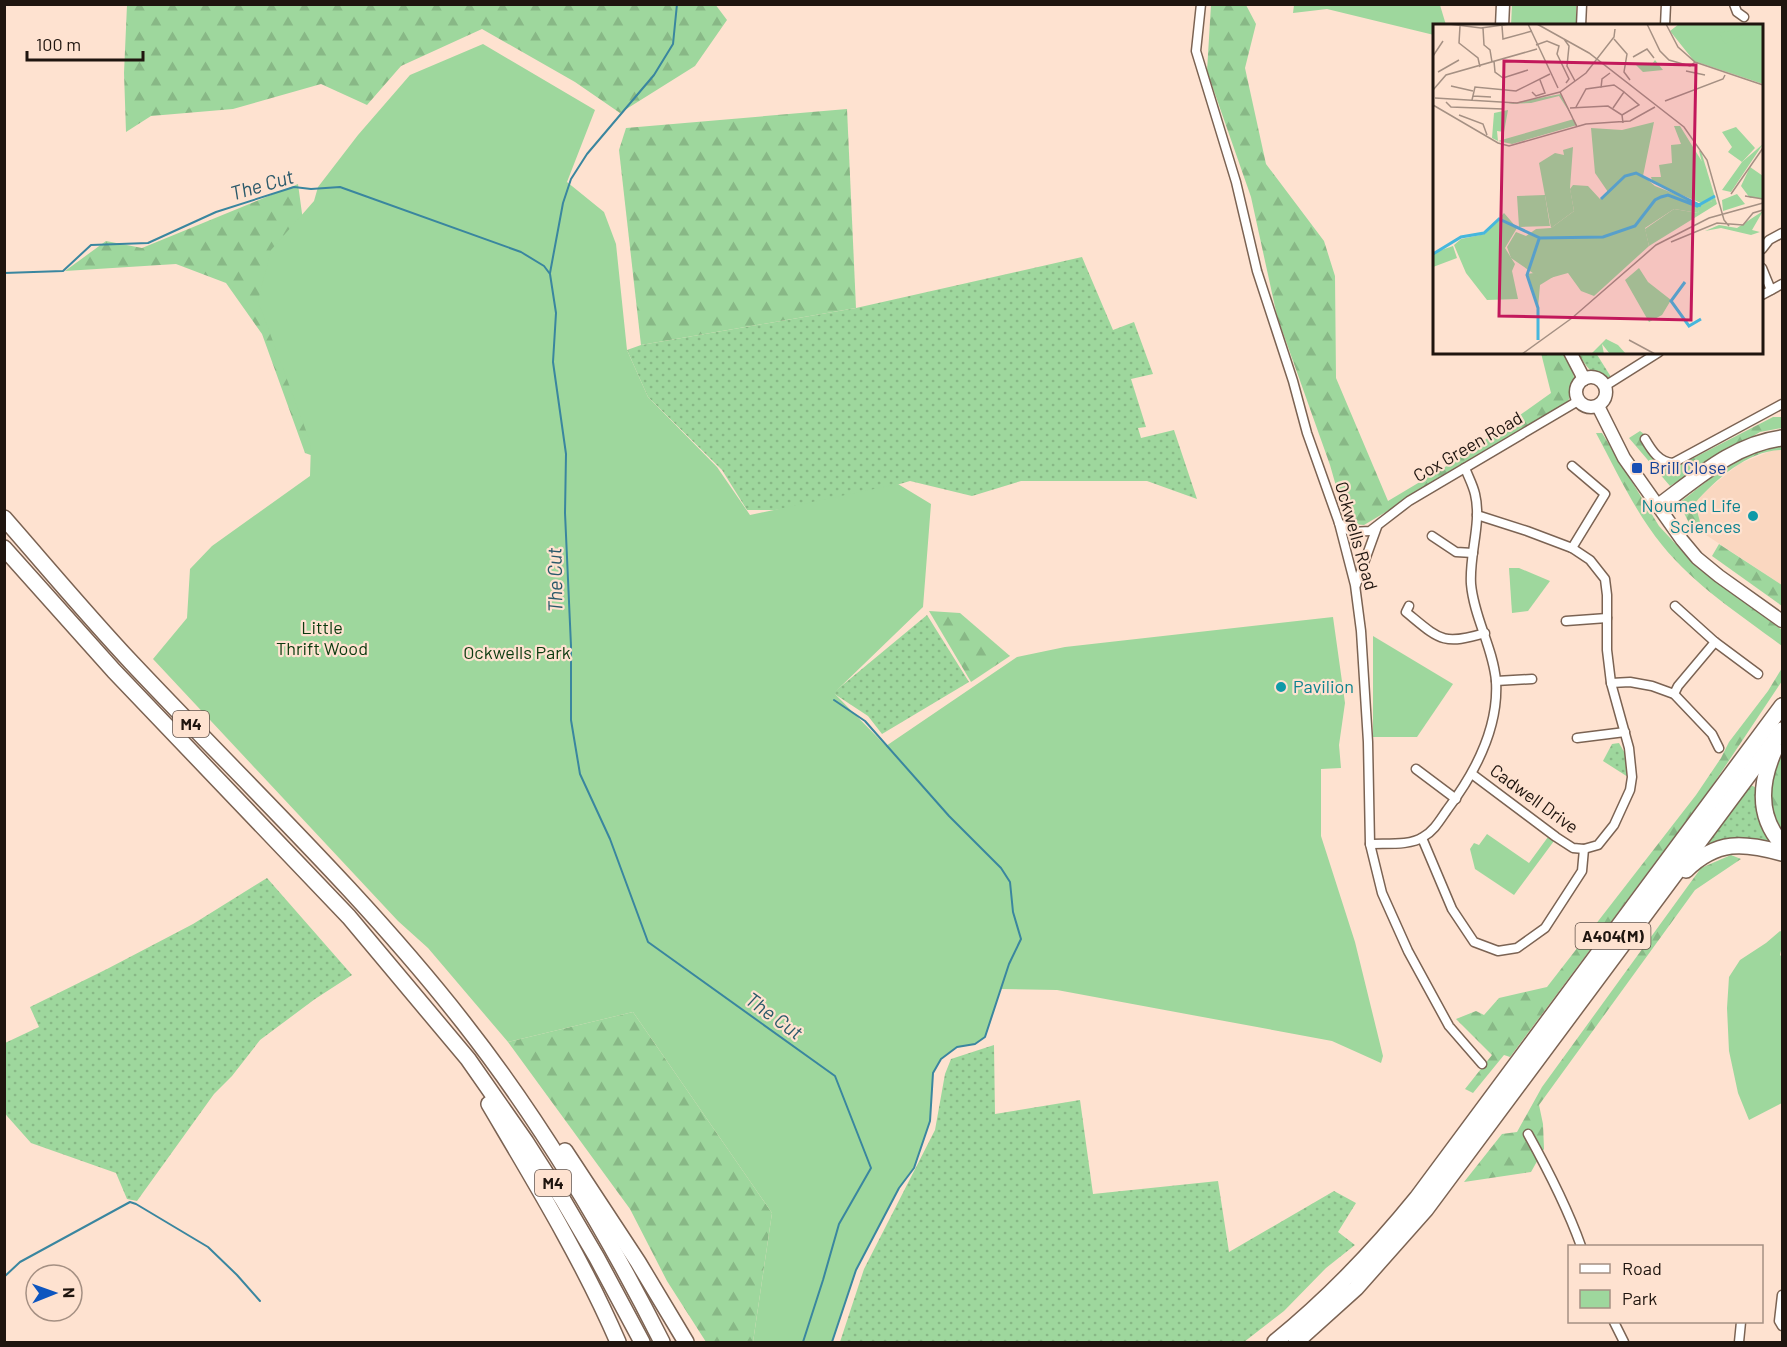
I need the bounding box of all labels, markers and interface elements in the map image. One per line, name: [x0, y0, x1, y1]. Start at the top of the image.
scale bar: [27, 24, 142, 62]
inset map: [1433, 24, 1763, 354]
text: 100 m: [36, 33, 81, 55]
water label: The Cut: [227, 164, 296, 205]
street label: Cox Green Road: [1409, 406, 1526, 486]
place label: Brill Close: [1649, 456, 1726, 478]
marker: Brill Close: [1630, 461, 1644, 475]
street label: Ockwells Road: [1331, 479, 1383, 593]
place label: Noumed Life Sciences: [1642, 494, 1741, 537]
marker: Noumed Life Sciences: [1746, 509, 1760, 523]
water label: The Cut: [541, 547, 567, 613]
park label: Little Thrift Wood: [276, 616, 368, 659]
park label: Ockwells Park: [463, 641, 571, 663]
place label: Pavilion: [1293, 675, 1354, 697]
marker: Pavilion: [1274, 680, 1288, 694]
road number: M4: [173, 711, 209, 737]
street label: Cadwell Drive: [1486, 759, 1583, 838]
road number: A404(M): [1576, 923, 1650, 949]
water label: The Cut: [741, 986, 808, 1044]
road number: M4: [535, 1170, 571, 1196]
legend: [1568, 1245, 1763, 1323]
text: Road: [1622, 1257, 1662, 1279]
north arrow: [24, 1263, 84, 1323]
text: N: [60, 1287, 79, 1298]
text: Park: [1622, 1287, 1657, 1309]

